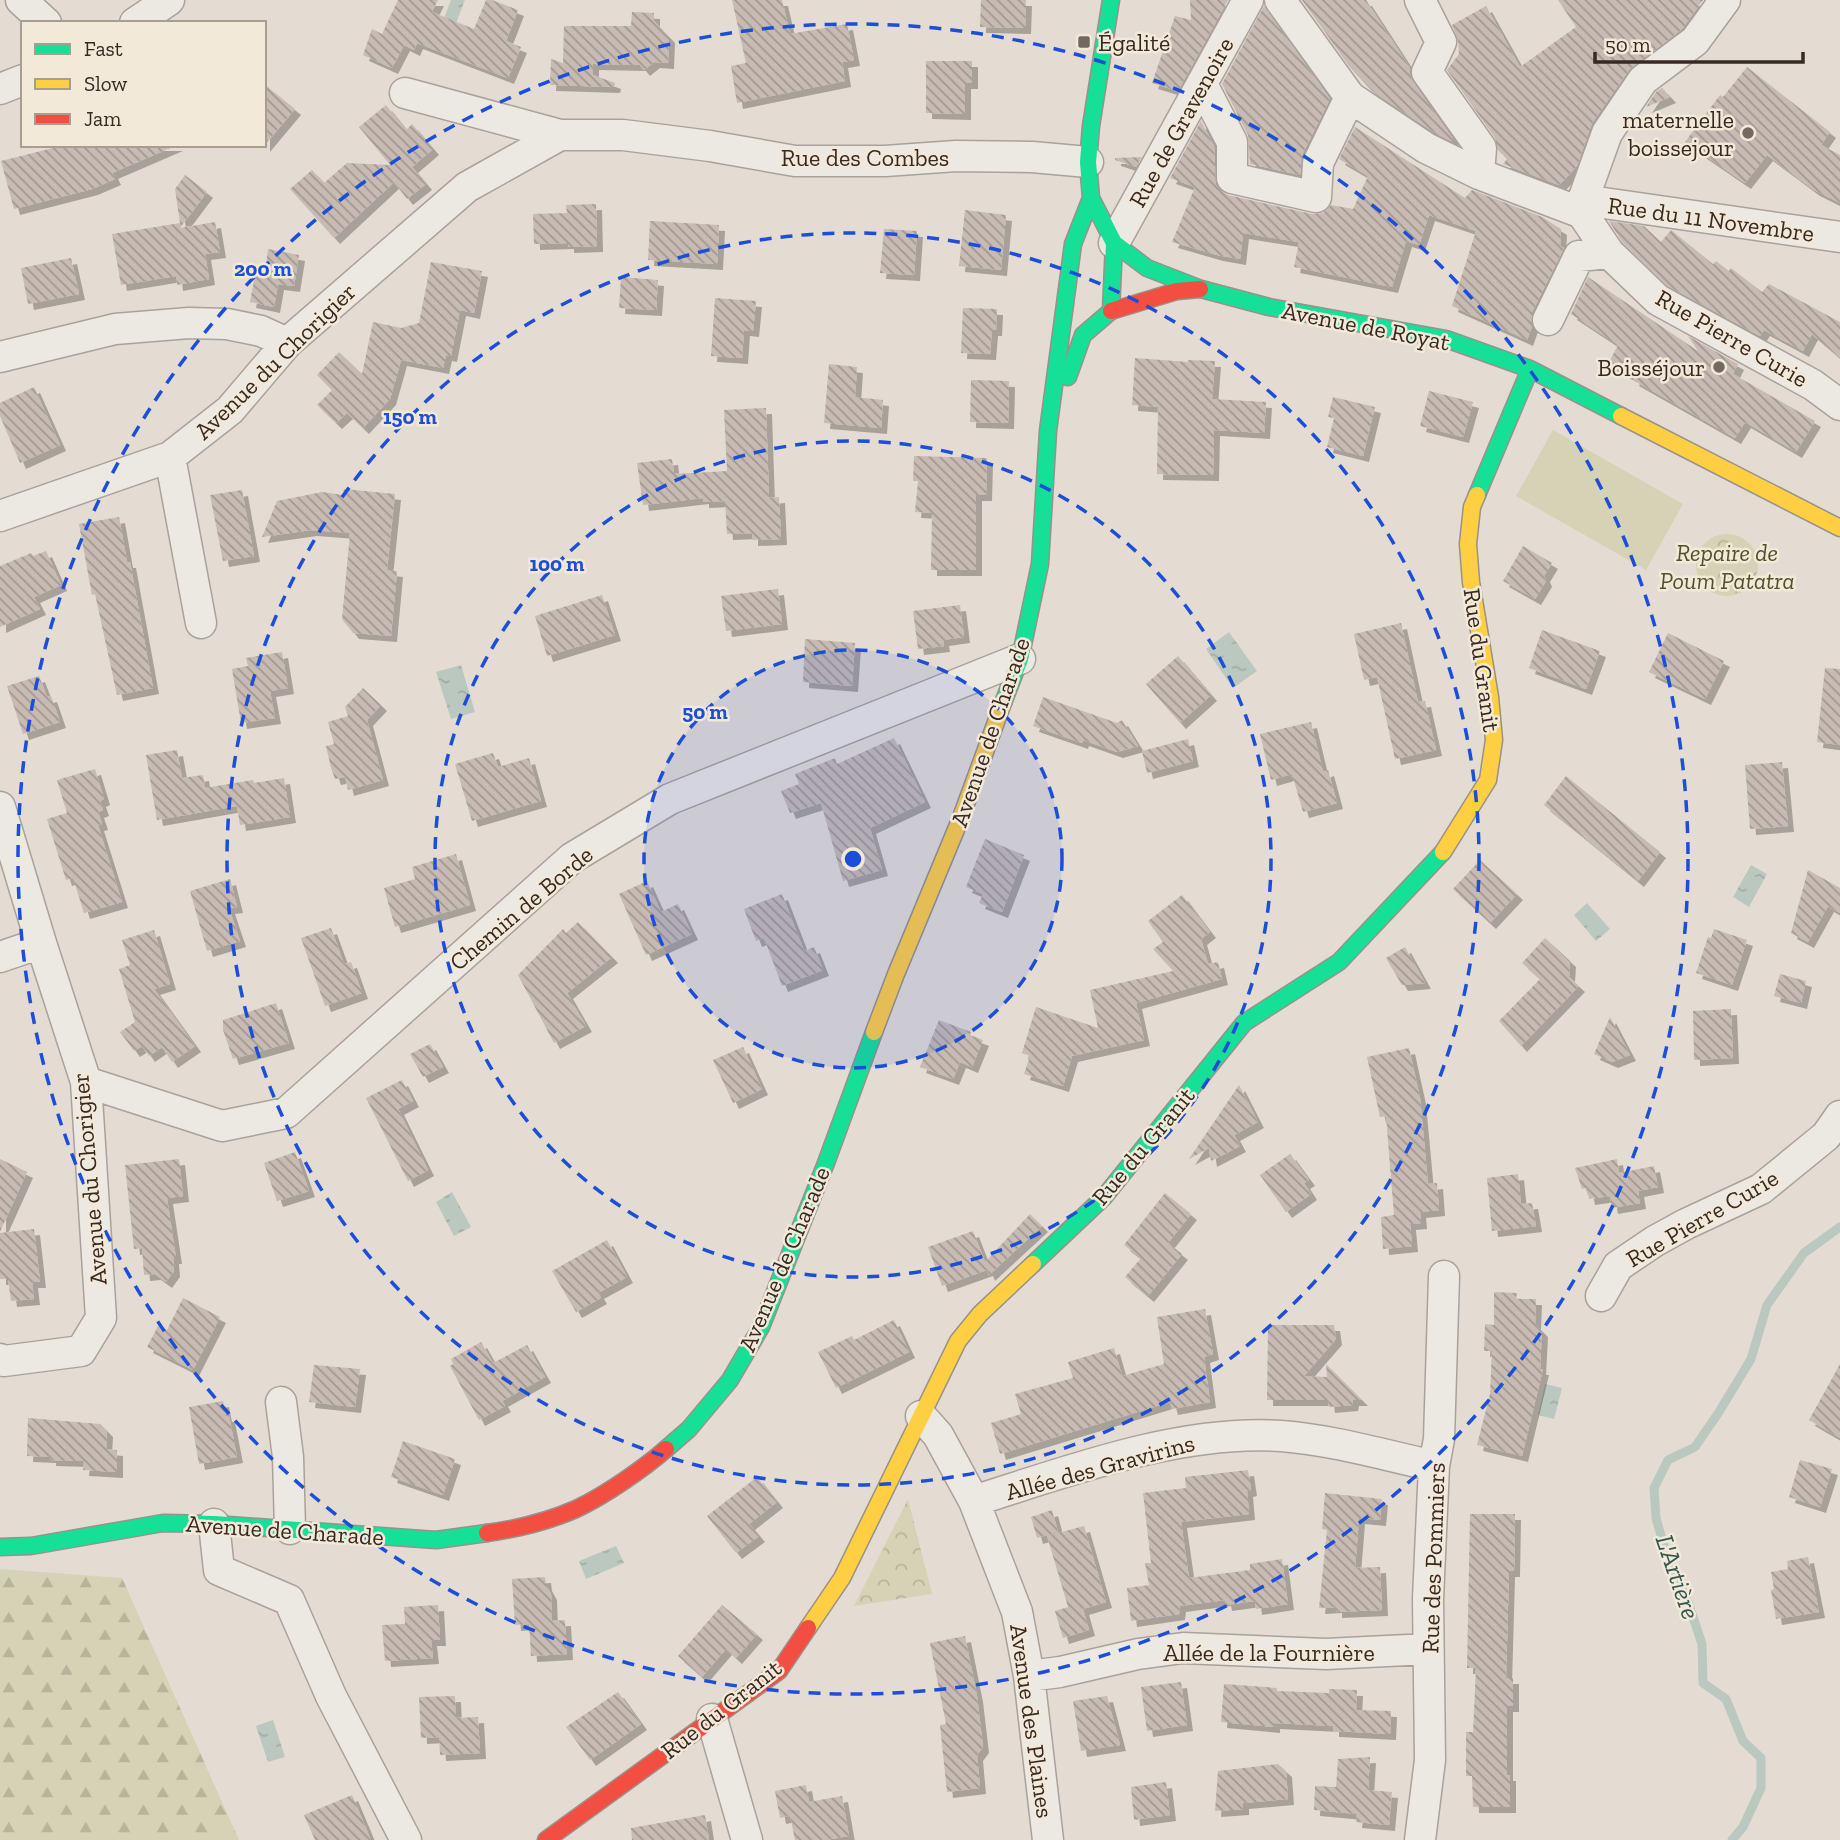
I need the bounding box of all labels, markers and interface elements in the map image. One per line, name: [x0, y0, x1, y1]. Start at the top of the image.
legend: [21, 21, 266, 147]
scale bar: [1595, 21, 1803, 65]
place label: Égalité: [1098, 28, 1170, 57]
street label: Rue de Gravenoire: [1122, 32, 1240, 212]
text: 50 m: [1605, 32, 1651, 57]
marker: Égalité: [1076, 34, 1092, 50]
text: Fast: [84, 36, 123, 61]
text: Slow: [84, 71, 127, 96]
place label: maternelle boissejour: [1622, 105, 1734, 162]
text: Jam: [84, 106, 121, 131]
marker: maternelle boissejour: [1740, 125, 1756, 141]
street label: Rue des Combes: [781, 143, 949, 172]
street label: Rue du 11 Novembre: [1606, 190, 1816, 248]
text: 200 m: [234, 256, 292, 281]
street label: Avenue du Chorigier: [188, 277, 362, 445]
street label: Rue Pierre Curie: [1651, 283, 1813, 393]
street label: Avenue de Royat: [1279, 295, 1453, 357]
place label: Boisséjour: [1597, 353, 1705, 382]
marker: Boisséjour: [1711, 359, 1727, 375]
text: 150 m: [383, 404, 438, 429]
park label: Repaire de Poum Patatra: [1659, 538, 1795, 595]
text: 100 m: [530, 551, 585, 576]
street label: Rue du Granit: [1458, 586, 1506, 734]
street label: Avenue de Charade: [944, 634, 1036, 830]
text: 50 m: [682, 699, 728, 724]
street label: Chemin de Borde: [443, 840, 599, 976]
centre of rings: [841, 847, 865, 871]
street label: Avenue du Chorigier: [65, 1072, 113, 1286]
street label: Rue du Granit: [1085, 1081, 1201, 1211]
street label: Avenue de Charade: [732, 1162, 836, 1356]
street label: Rue Pierre Curie: [1621, 1163, 1783, 1273]
street label: Allée des Gravirins: [1002, 1428, 1198, 1506]
street label: Rue des Pommiers: [1415, 1462, 1451, 1654]
street label: Avenue de Charade: [185, 1509, 385, 1551]
water label: L'Artière: [1649, 1530, 1707, 1624]
street label: Avenue des Plaines: [1004, 1622, 1060, 1820]
street label: Allée de la Fournière: [1163, 1638, 1375, 1667]
street label: Rue du Granit: [655, 1653, 787, 1765]

